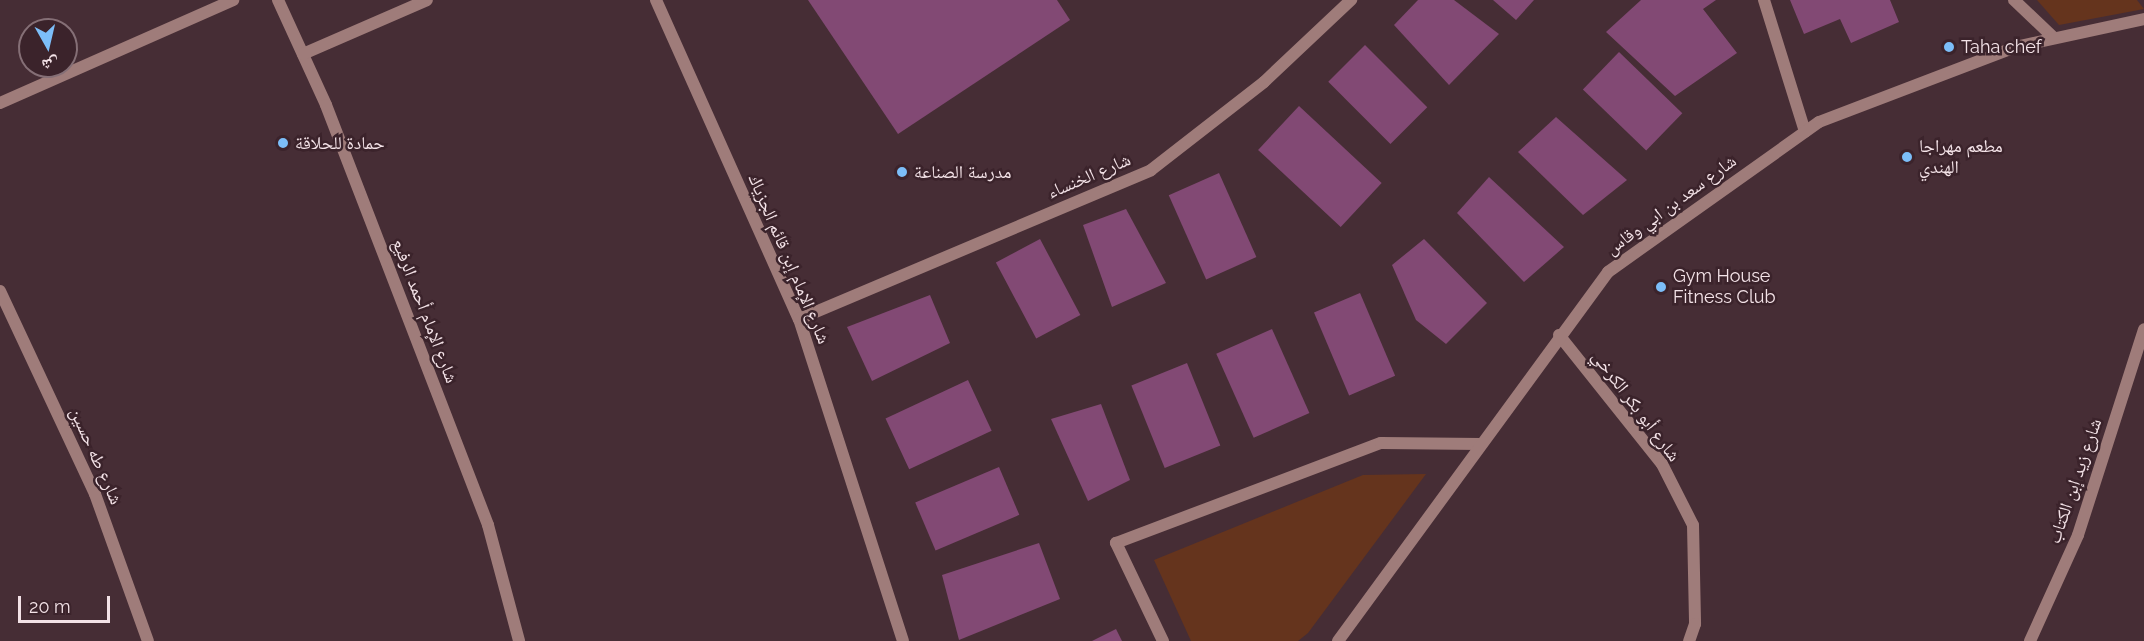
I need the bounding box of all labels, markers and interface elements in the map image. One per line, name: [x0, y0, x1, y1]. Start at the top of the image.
north arrow: [18, 18, 78, 78]
place label: Taha chef: [1961, 36, 2042, 58]
marker: Taha chef: [1942, 40, 1956, 54]
text: ش: [41, 54, 60, 75]
place label: حمادة للحلاقة: [295, 132, 385, 154]
marker: حمادة للحلاقة: [276, 136, 290, 150]
place label: مطعم مهراجا الهندي: [1919, 136, 2003, 178]
street label: شارع الخنساء: [1044, 149, 1134, 203]
street label: شارع سعد بن ابي وقاس: [1601, 150, 1741, 260]
marker: مطعم مهراجا الهندي: [1900, 150, 1914, 164]
place label: مدرسة الصناعة: [914, 161, 1011, 183]
marker: مدرسة الصناعة: [895, 165, 909, 179]
street label: شارع الإمام إبن قائم الجزياك: [743, 171, 835, 347]
street label: شارع الإمام أحمد الرفيع: [388, 236, 462, 386]
place label: Gym House Fitness Club: [1673, 266, 1776, 308]
marker: Gym House Fitness Club: [1654, 280, 1668, 294]
street label: شارع أبو بكر الكرخي: [1587, 346, 1685, 466]
street label: شارع طه حسين: [65, 404, 127, 508]
street label: شارع زيد إبن الكتاب: [2044, 416, 2106, 546]
scale bar: [21, 584, 112, 622]
text: 20 m: [29, 596, 71, 617]

